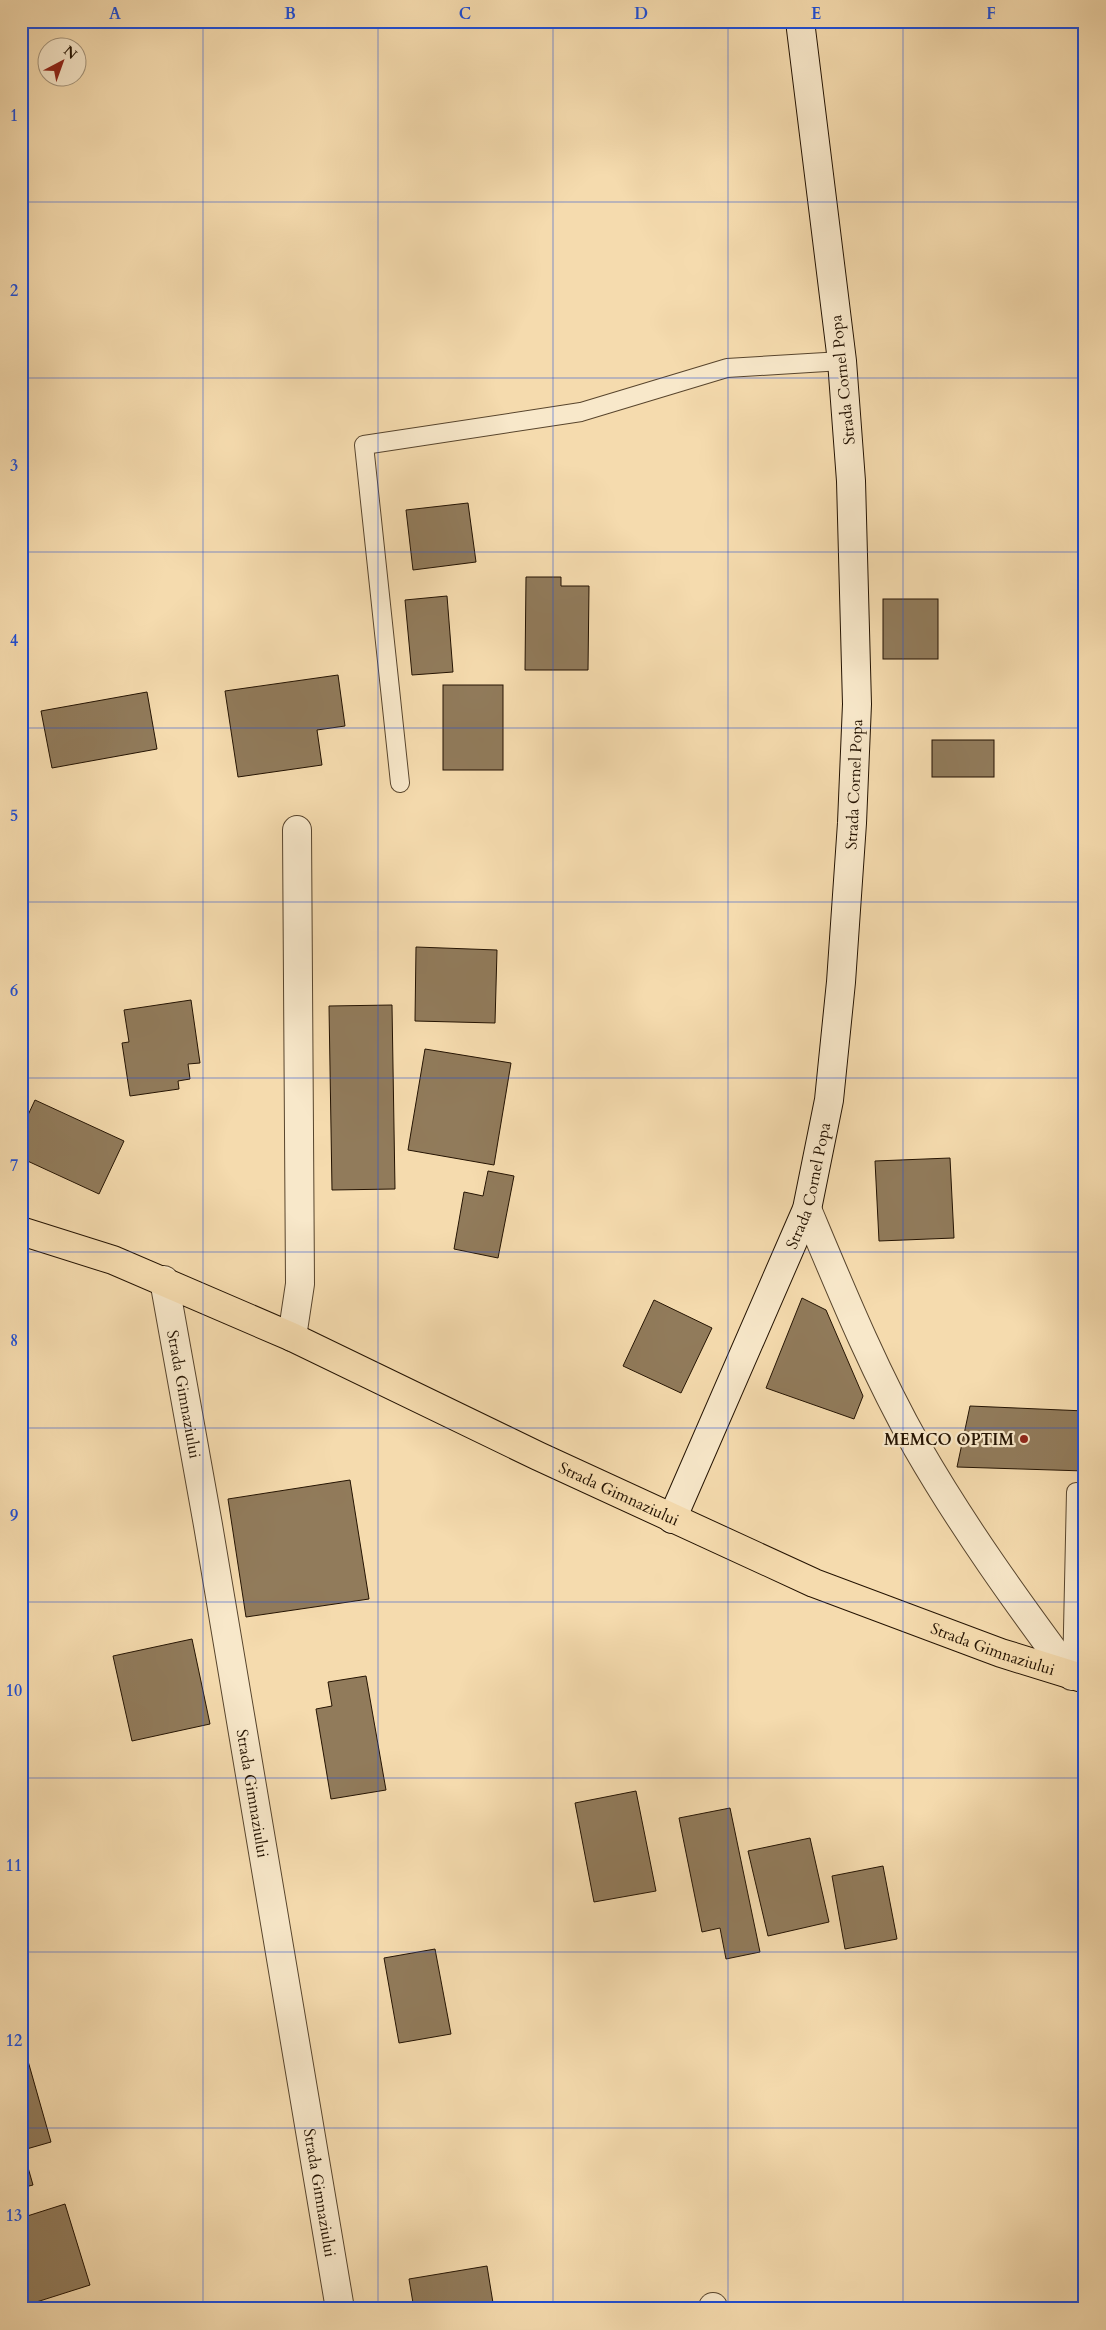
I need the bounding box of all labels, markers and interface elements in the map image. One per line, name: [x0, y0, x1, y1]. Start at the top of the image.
text: A: [109, 3, 121, 25]
text: B: [284, 3, 296, 25]
text: C: [459, 3, 471, 25]
text: D: [634, 3, 648, 25]
text: E: [811, 3, 821, 25]
text: F: [986, 3, 996, 25]
north arrow: [38, 38, 88, 88]
text: N: [59, 41, 81, 64]
text: 1: [10, 105, 18, 127]
text: 2: [10, 280, 18, 302]
street label: Strada Cornel Popa: [825, 314, 861, 446]
text: 3: [10, 455, 18, 477]
text: 4: [10, 630, 18, 652]
street label: Strada Cornel Popa: [840, 719, 868, 850]
text: 5: [10, 805, 18, 827]
text: 6: [10, 980, 18, 1002]
street label: Strada Cornel Popa: [781, 1121, 836, 1253]
text: 7: [10, 1155, 18, 1177]
street label: Strada Gimnaziului: [161, 1328, 206, 1461]
text: 8: [10, 1330, 18, 1352]
place label: MEMCO OPTIM: [884, 1429, 1014, 1451]
marker: MEMCO OPTIM: [1018, 1433, 1030, 1445]
street label: Strada Gimnaziului: [555, 1457, 683, 1532]
text: 9: [10, 1505, 18, 1527]
street label: Strada Gimnaziului: [927, 1618, 1058, 1681]
text: 10: [6, 1680, 22, 1702]
street label: Strada Gimnaziului: [231, 1727, 274, 1860]
text: 11: [6, 1855, 22, 1877]
text: 12: [6, 2030, 22, 2052]
street label: Strada Gimnaziului: [298, 2127, 341, 2259]
text: 13: [6, 2205, 22, 2227]

